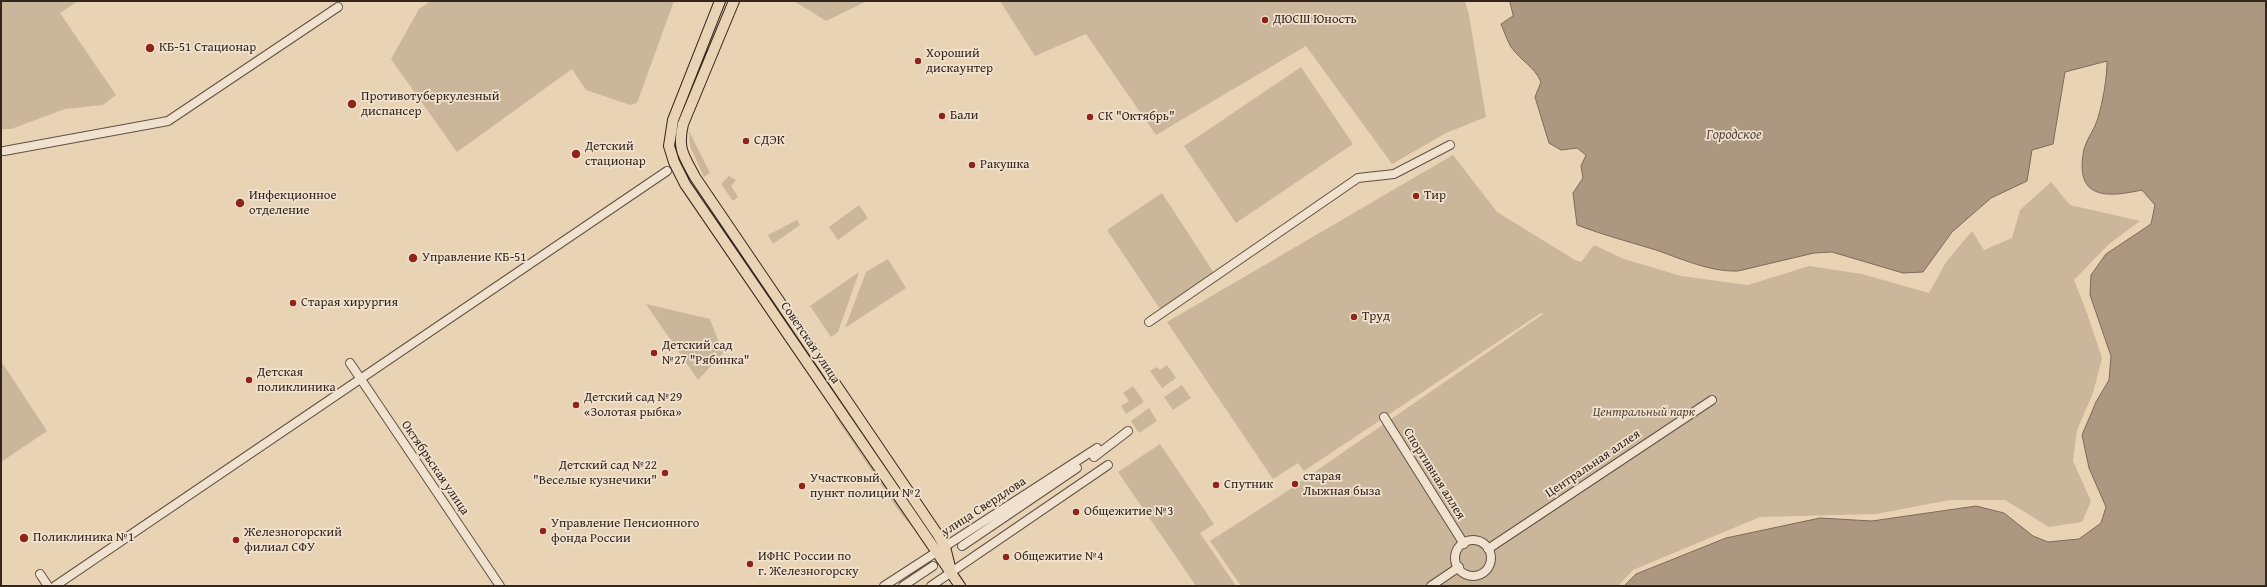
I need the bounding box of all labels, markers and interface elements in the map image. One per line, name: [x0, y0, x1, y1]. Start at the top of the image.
place label: ДЮСШ Юность: [1273, 12, 1357, 28]
marker: ДЮСШ Юность: [1260, 15, 1270, 25]
place label: КБ-51 Стационар: [159, 40, 256, 56]
marker: КБ-51 Стационар: [144, 42, 156, 54]
place label: Хороший дискаунтер: [926, 46, 993, 77]
marker: Хороший дискаунтер: [913, 56, 923, 66]
place label: Противотуберкулезный диспансер: [361, 89, 499, 120]
marker: Противотуберкулезный диспансер: [346, 98, 358, 110]
place label: Бали: [950, 108, 978, 124]
place label: СК "Октябрь": [1098, 109, 1175, 125]
marker: Бали: [937, 111, 947, 121]
marker: СК "Октябрь": [1085, 112, 1095, 122]
water label: Городское: [1706, 127, 1762, 143]
place label: СДЭК: [754, 133, 785, 149]
marker: СДЭК: [741, 136, 751, 146]
place label: Детский стационар: [585, 139, 646, 170]
marker: Детский стационар: [570, 148, 582, 160]
place label: Ракушка: [980, 157, 1029, 173]
marker: Ракушка: [967, 160, 977, 170]
place label: Инфекционное отделение: [249, 188, 336, 219]
place label: Тир: [1424, 188, 1446, 204]
marker: Тир: [1411, 191, 1421, 201]
marker: Инфекционное отделение: [234, 197, 246, 209]
place label: Управление КБ-51: [422, 250, 527, 266]
marker: Управление КБ-51: [407, 252, 419, 264]
place label: Старая хирургия: [301, 295, 398, 311]
marker: Старая хирургия: [288, 298, 298, 308]
street label: Советская улица: [777, 299, 843, 387]
place label: Труд: [1362, 309, 1390, 325]
marker: Труд: [1349, 312, 1359, 322]
place label: Детский сад №27 "Рябинка": [662, 338, 750, 369]
marker: Детский сад №27 "Рябинка": [649, 348, 659, 358]
place label: Детская поликлиника: [257, 365, 336, 396]
marker: Детская поликлиника: [244, 375, 254, 385]
place label: Детский сад №29 «Золотая рыбка»: [584, 390, 682, 421]
marker: Детский сад №29 «Золотая рыбка»: [571, 400, 581, 410]
park label: Центральный парк: [1593, 405, 1695, 421]
street label: Октябрьская улица: [398, 418, 472, 518]
street label: Спортивная аллея: [1400, 425, 1468, 523]
street label: Центральная аллея: [1543, 426, 1643, 502]
place label: Детский сад №22 "Веселые кузнечики": [533, 458, 657, 489]
marker: Детский сад №22 "Веселые кузнечики": [660, 468, 670, 478]
place label: старая Лыжная быза: [1303, 469, 1381, 500]
place label: Участковый пункт полиции №2: [810, 471, 921, 502]
street label: улица Свердлова: [939, 474, 1029, 540]
place label: Спутник: [1224, 477, 1273, 493]
marker: старая Лыжная быза: [1290, 479, 1300, 489]
marker: Спутник: [1211, 480, 1221, 490]
marker: Участковый пункт полиции №2: [797, 481, 807, 491]
place label: Общежитие №3: [1084, 504, 1173, 520]
marker: Общежитие №3: [1071, 507, 1081, 517]
place label: Управление Пенсионного фонда России: [551, 516, 699, 547]
place label: Железногорский филиал СФУ: [244, 525, 342, 556]
marker: Управление Пенсионного фонда России: [538, 526, 548, 536]
place label: Поликлиника №1: [33, 530, 134, 546]
marker: Поликлиника №1: [18, 532, 30, 544]
marker: Железногорский филиал СФУ: [231, 535, 241, 545]
place label: ИФНС России по г. Железногорску: [758, 549, 859, 580]
place label: Общежитие №4: [1014, 549, 1103, 565]
marker: Общежитие №4: [1001, 552, 1011, 562]
marker: ИФНС России по г. Железногорску: [745, 559, 755, 569]

